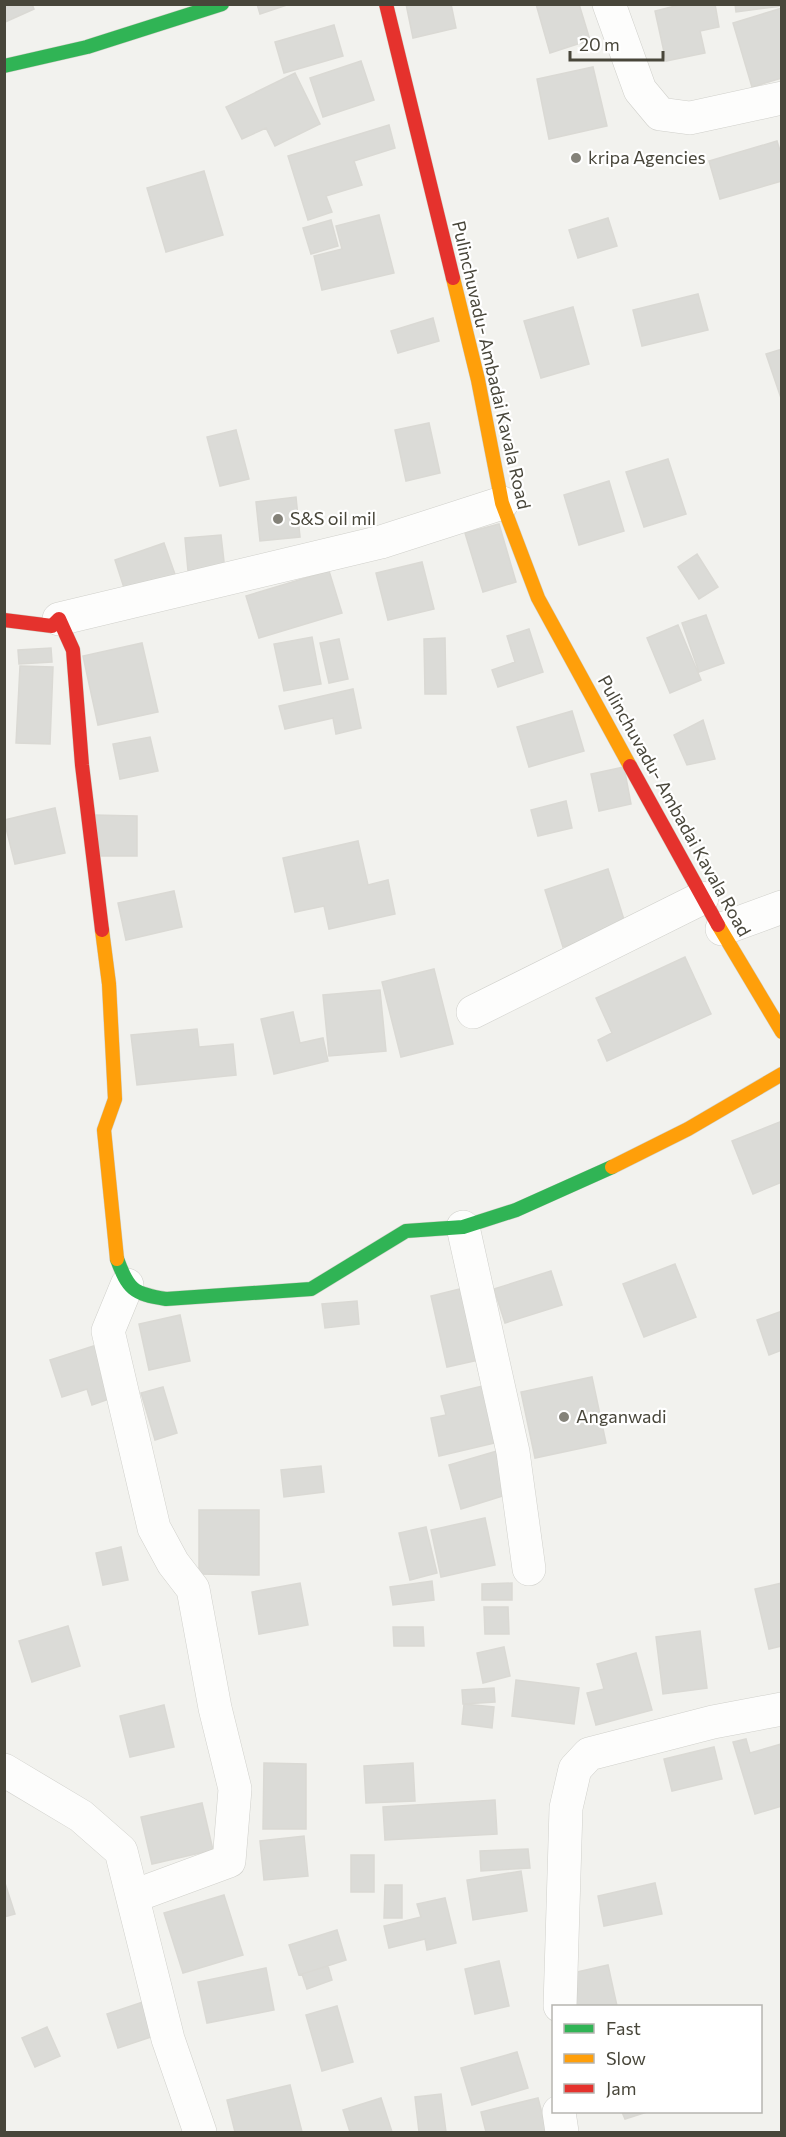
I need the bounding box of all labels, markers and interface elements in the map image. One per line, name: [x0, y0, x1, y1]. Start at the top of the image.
scale bar: [570, 24, 663, 62]
text: 20 m: [579, 33, 620, 55]
place label: kripa Agencies: [588, 146, 706, 168]
marker: kripa Agencies: [569, 151, 583, 165]
street label: Pulinchuvadu- Ambadai Kavala Road: [448, 218, 536, 511]
place label: S&S oil mil: [290, 507, 376, 529]
marker: S&S oil mil: [271, 512, 285, 526]
street label: Pulinchuvadu- Ambadai Kavala Road: [594, 671, 756, 940]
place label: Anganwadi: [576, 1405, 667, 1427]
marker: Anganwadi: [557, 1410, 571, 1424]
legend: [552, 2005, 762, 2113]
text: Fast: [606, 2017, 641, 2039]
text: Slow: [606, 2047, 646, 2069]
text: Jam: [606, 2077, 636, 2099]

